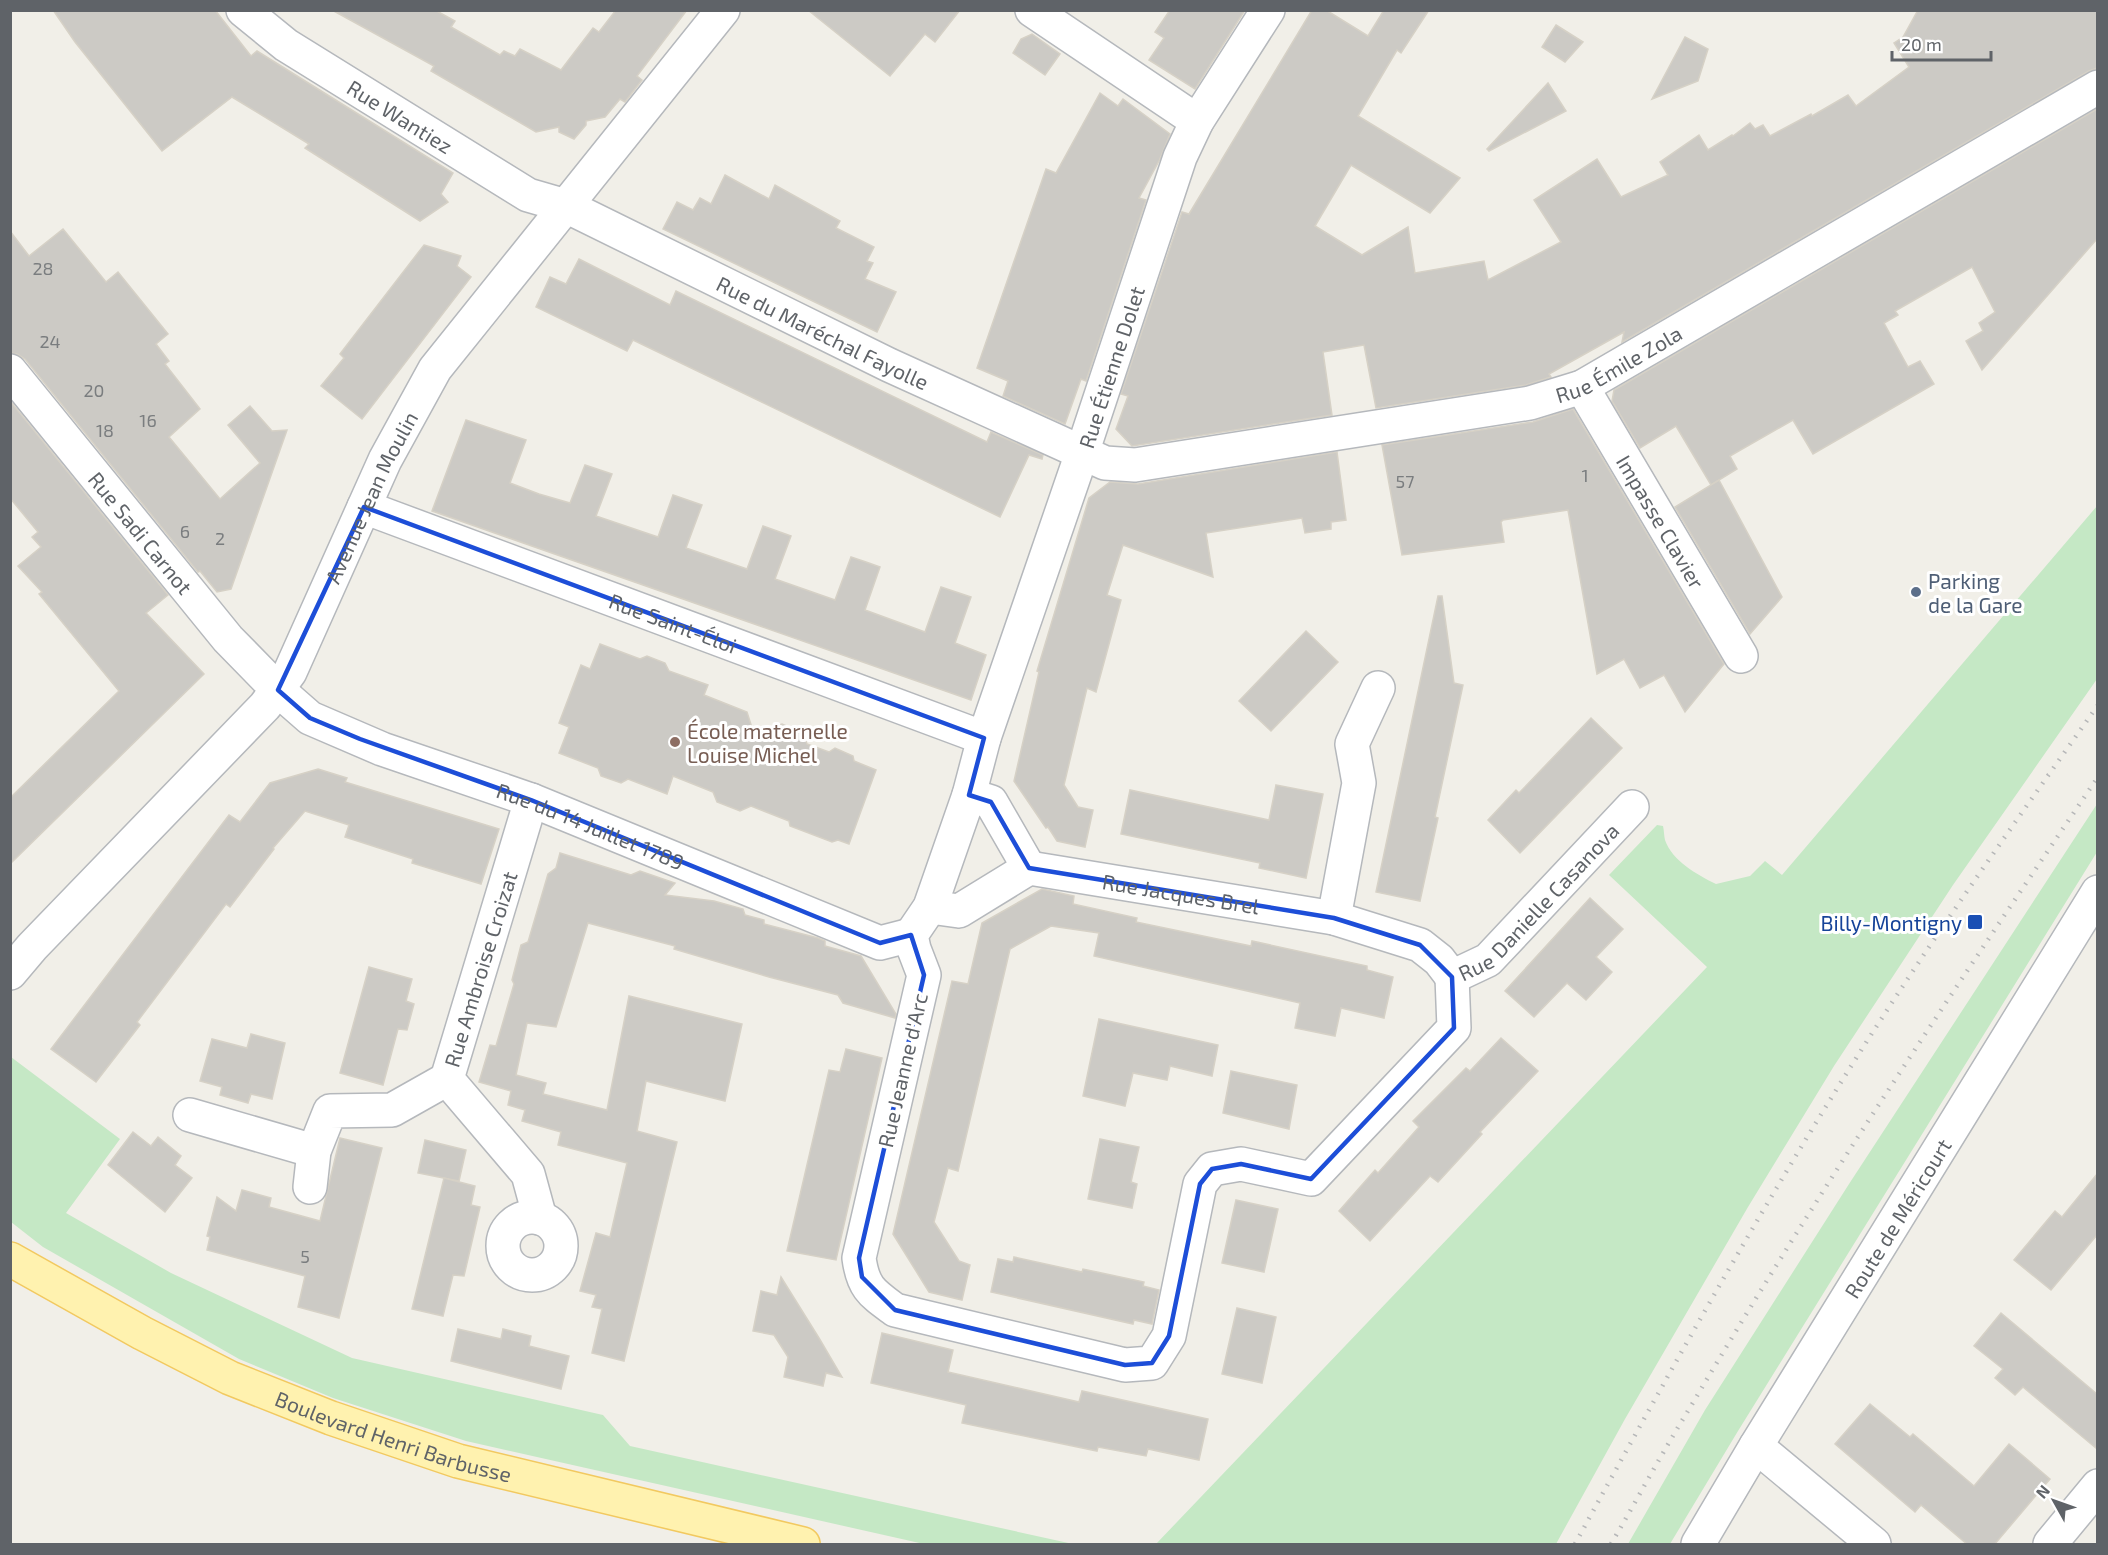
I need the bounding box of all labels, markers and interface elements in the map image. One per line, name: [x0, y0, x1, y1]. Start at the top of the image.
scale bar: [1892, 24, 1991, 62]
text: 20 m: [1901, 33, 1942, 55]
street label: Rue Wantiez: [343, 74, 458, 158]
house number: 28: [32, 257, 54, 279]
street label: Rue du Maréchal Fayolle: [713, 270, 933, 394]
street label: Rue Étienne Dolet: [1073, 283, 1149, 451]
street label: Rue Émile Zola: [1552, 319, 1686, 407]
house number: 24: [39, 330, 61, 352]
house number: 20: [84, 379, 104, 401]
street label: Avenue Jean Moulin: [319, 407, 422, 587]
house number: 16: [139, 409, 157, 431]
house number: 18: [96, 419, 114, 441]
street label: Impasse Clavier: [1612, 450, 1711, 593]
house number: 1: [1581, 464, 1589, 486]
street label: Rue Sadi Carnot: [84, 466, 198, 599]
house number: 57: [1396, 470, 1414, 492]
house number: 6: [180, 520, 190, 542]
house number: 2: [215, 527, 225, 549]
place label: Parking de la Gare: [1928, 568, 2023, 617]
marker: Parking de la Gare: [1909, 585, 1923, 599]
street label: Rue Saint-Éloi: [606, 587, 740, 657]
place label: École maternelle Louise Michel: [687, 718, 848, 767]
marker: École maternelle Louise Michel: [668, 735, 682, 749]
street label: Rue du 14 Juillet 1789: [494, 777, 688, 874]
street label: Rue Danielle Casanova: [1454, 817, 1623, 985]
street label: Rue Ambroise Croizat: [438, 868, 522, 1070]
street label: Rue Jacques Brel: [1101, 868, 1262, 918]
place label: Billy-Montigny: [1820, 910, 1962, 935]
marker: Billy-Montigny: [1966, 913, 1984, 931]
street label: Rue Jeanne d'Arc: [872, 990, 932, 1150]
street label: Route de Méricourt: [1838, 1134, 1955, 1302]
house number: 5: [300, 1245, 310, 1267]
street label: Boulevard Henri Barbusse: [272, 1385, 514, 1486]
north arrow: [2024, 1471, 2084, 1531]
text: N: [2031, 1481, 2053, 1502]

